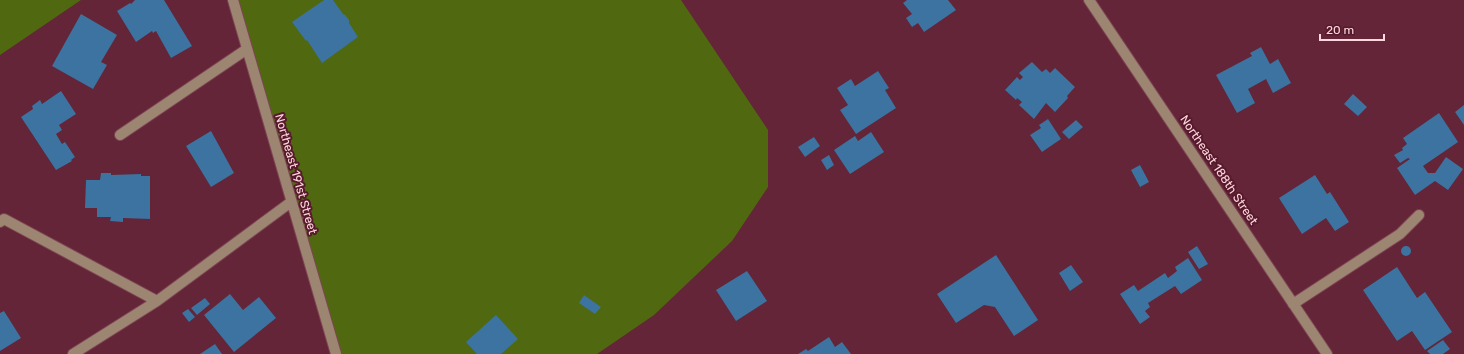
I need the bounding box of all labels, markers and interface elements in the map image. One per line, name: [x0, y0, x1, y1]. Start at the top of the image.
scale bar: [1320, 16, 1384, 42]
text: 20 m: [1326, 23, 1354, 37]
street label: Northeast 191st Street: [272, 112, 320, 236]
street label: Northeast 188th Street: [1177, 113, 1261, 228]

